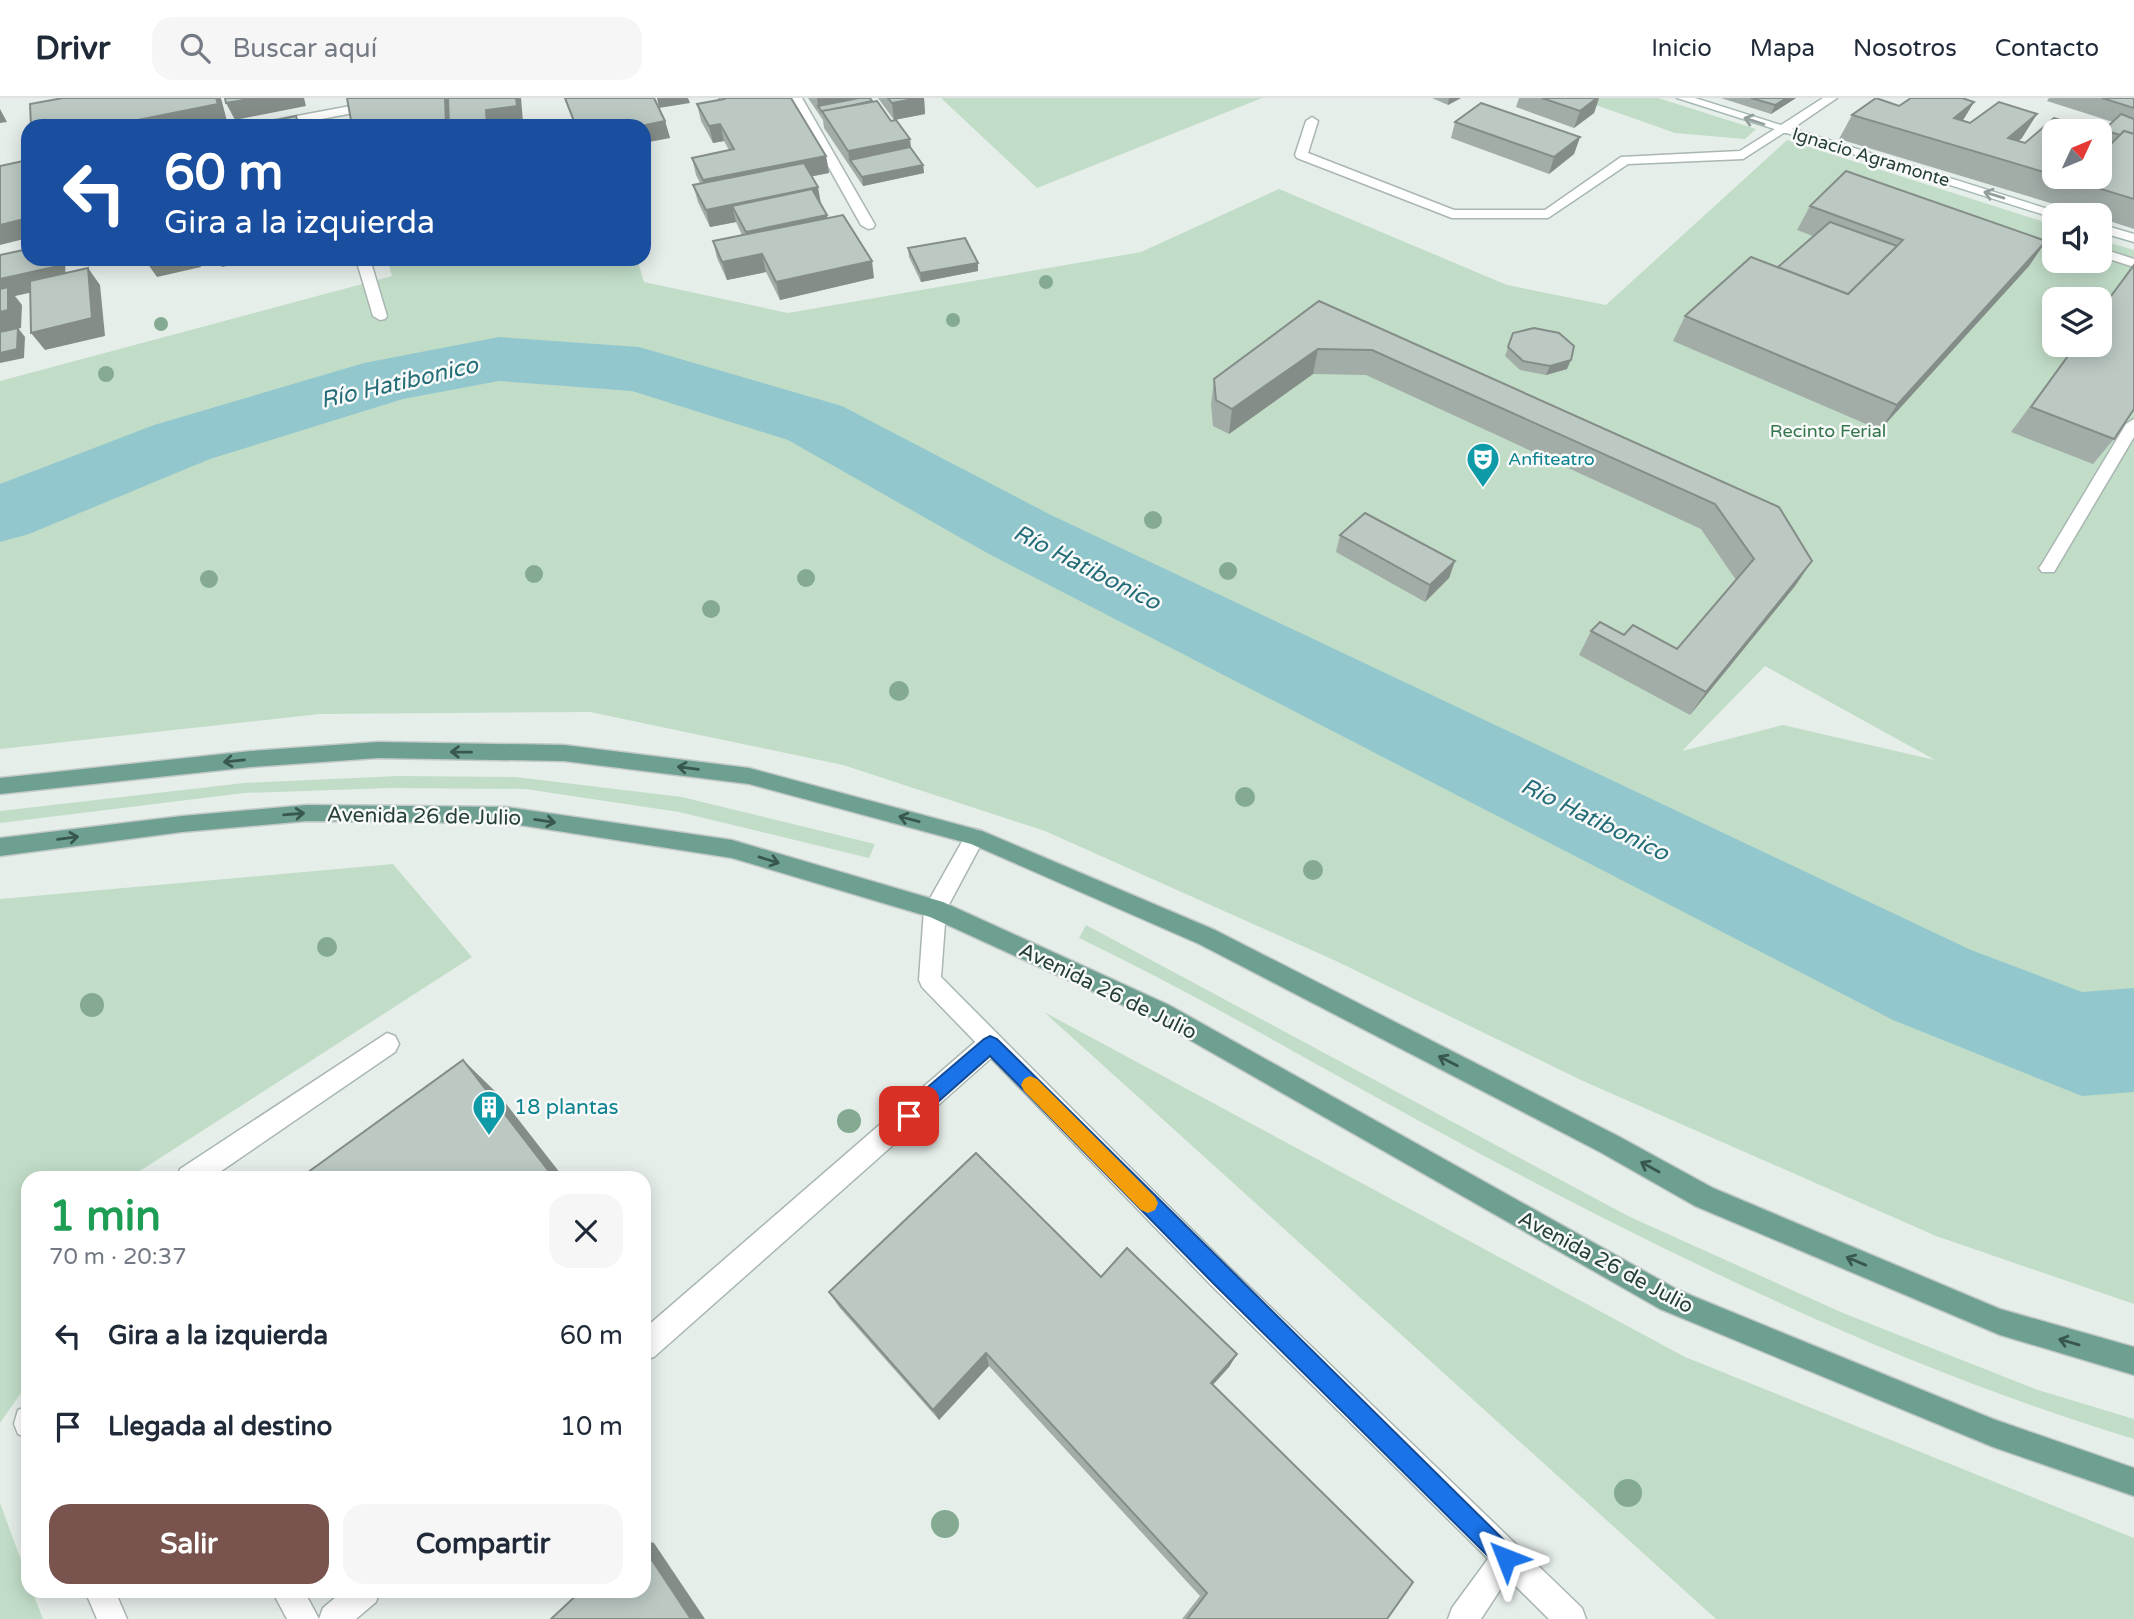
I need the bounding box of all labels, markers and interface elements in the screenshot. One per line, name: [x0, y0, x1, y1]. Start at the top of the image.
search box: [152, 17, 642, 80]
text: Drivr: [35, 29, 110, 68]
icon: search: [176, 29, 214, 67]
text: Buscar aquí: [232, 33, 377, 64]
text: Inicio: [1651, 34, 1712, 63]
text: Mapa: [1750, 34, 1815, 63]
text: Nosotros: [1853, 34, 1957, 63]
text: Contacto: [1995, 34, 2099, 63]
one-way arrow: [1743, 113, 1765, 126]
north arrow: [2042, 119, 2112, 189]
map controls: [2042, 119, 2112, 357]
street label: Ignacio Agramonte: [1789, 123, 1953, 191]
text: 60 m: [164, 144, 283, 203]
icon: left: [49, 147, 140, 238]
one-way arrow: [1984, 188, 2006, 200]
button: sound: [2042, 203, 2112, 273]
text: Gira a la izquierda: [164, 204, 435, 242]
button: layers: [2042, 287, 2112, 357]
water label: Río Hatibonico: [318, 351, 482, 415]
park label: Recinto Ferial: [1770, 420, 1886, 442]
theatre icon: Anfiteatro: [1464, 440, 1502, 489]
place label: Anfiteatro: [1508, 448, 1595, 470]
water label: Río Hatibonico: [1008, 519, 1166, 617]
one-way arrow: [450, 745, 473, 758]
one-way arrow: [223, 755, 246, 768]
one-way arrow: [677, 762, 699, 775]
water label: Río Hatibonico: [1516, 772, 1674, 868]
street label: Avenida 26 de Julio: [327, 802, 521, 831]
one-way arrow: [282, 807, 305, 820]
one-way arrow: [898, 812, 921, 825]
one-way arrow: [534, 814, 556, 827]
one-way arrow: [56, 832, 79, 845]
one-way arrow: [758, 854, 780, 867]
street label: Avenida 26 de Julio: [1015, 938, 1201, 1045]
one-way arrow: [1438, 1054, 1459, 1068]
pin: [879, 1086, 939, 1146]
building icon: 18 plantas: [470, 1088, 508, 1137]
place label: 18 plantas: [514, 1095, 619, 1120]
icon: arrive: [890, 1097, 928, 1135]
one-way arrow: [1640, 1160, 1660, 1174]
text: 1 min: [49, 1191, 161, 1242]
button: close: [549, 1194, 623, 1268]
street label: Avenida 26 de Julio: [1514, 1206, 1698, 1319]
text: 70 m · 20:37: [49, 1243, 187, 1271]
one-way arrow: [1846, 1254, 1868, 1267]
icon: left: [49, 1317, 87, 1355]
text: Gira a la izquierda: [108, 1320, 328, 1351]
text: 60 m: [560, 1320, 623, 1351]
one-way arrow: [2058, 1335, 2080, 1348]
icon: arrive: [49, 1408, 87, 1446]
text: Llegada al destino: [108, 1411, 332, 1442]
text: 10 m: [560, 1411, 623, 1442]
button: Salir: [49, 1504, 329, 1584]
button: Compartir: [343, 1504, 623, 1584]
position arrow: [1469, 1521, 1543, 1595]

